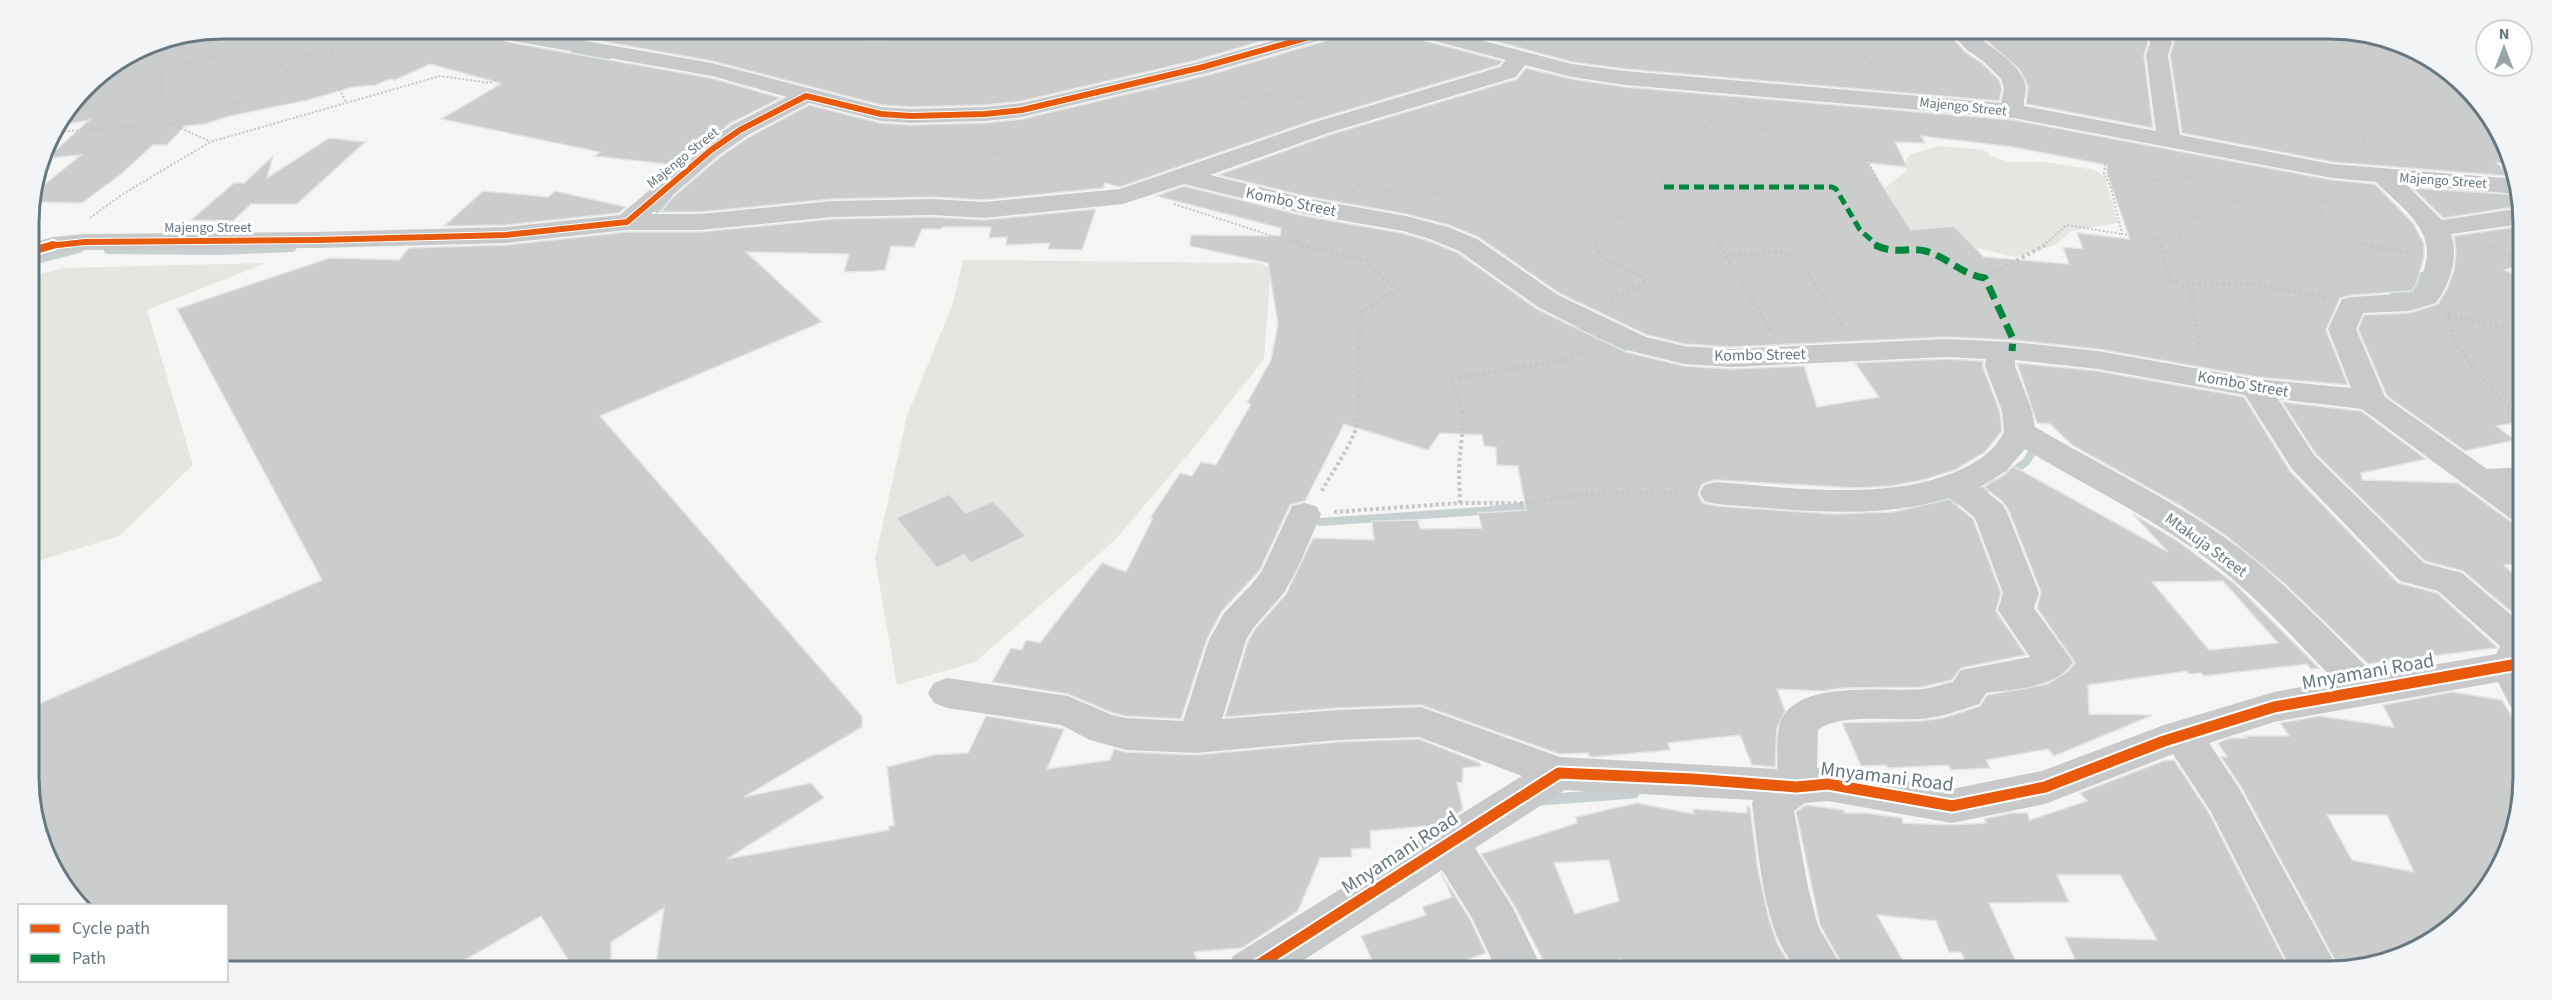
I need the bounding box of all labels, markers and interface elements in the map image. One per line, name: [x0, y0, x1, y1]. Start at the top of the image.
north arrow: [2474, 18, 2534, 78]
text: N: [2499, 23, 2509, 45]
street label: Majengo Street: [1918, 92, 2008, 122]
street label: Majengo Street: [643, 122, 724, 193]
street label: Majengo Street: [2399, 168, 2488, 194]
street label: Kombo Street: [1244, 182, 1339, 222]
street label: Majengo Street: [164, 218, 252, 238]
street label: Kombo Street: [1714, 343, 1807, 367]
street label: Kombo Street: [2196, 365, 2291, 403]
street label: Mtakuja Street: [2161, 508, 2252, 583]
street label: Mnyamani Road: [2300, 647, 2436, 697]
street label: Mnyamani Road: [1819, 755, 1955, 799]
street label: Mnyamani Road: [1336, 805, 1464, 901]
legend: [18, 904, 228, 982]
text: Cycle path: [72, 916, 150, 941]
text: Path: [72, 946, 106, 971]

